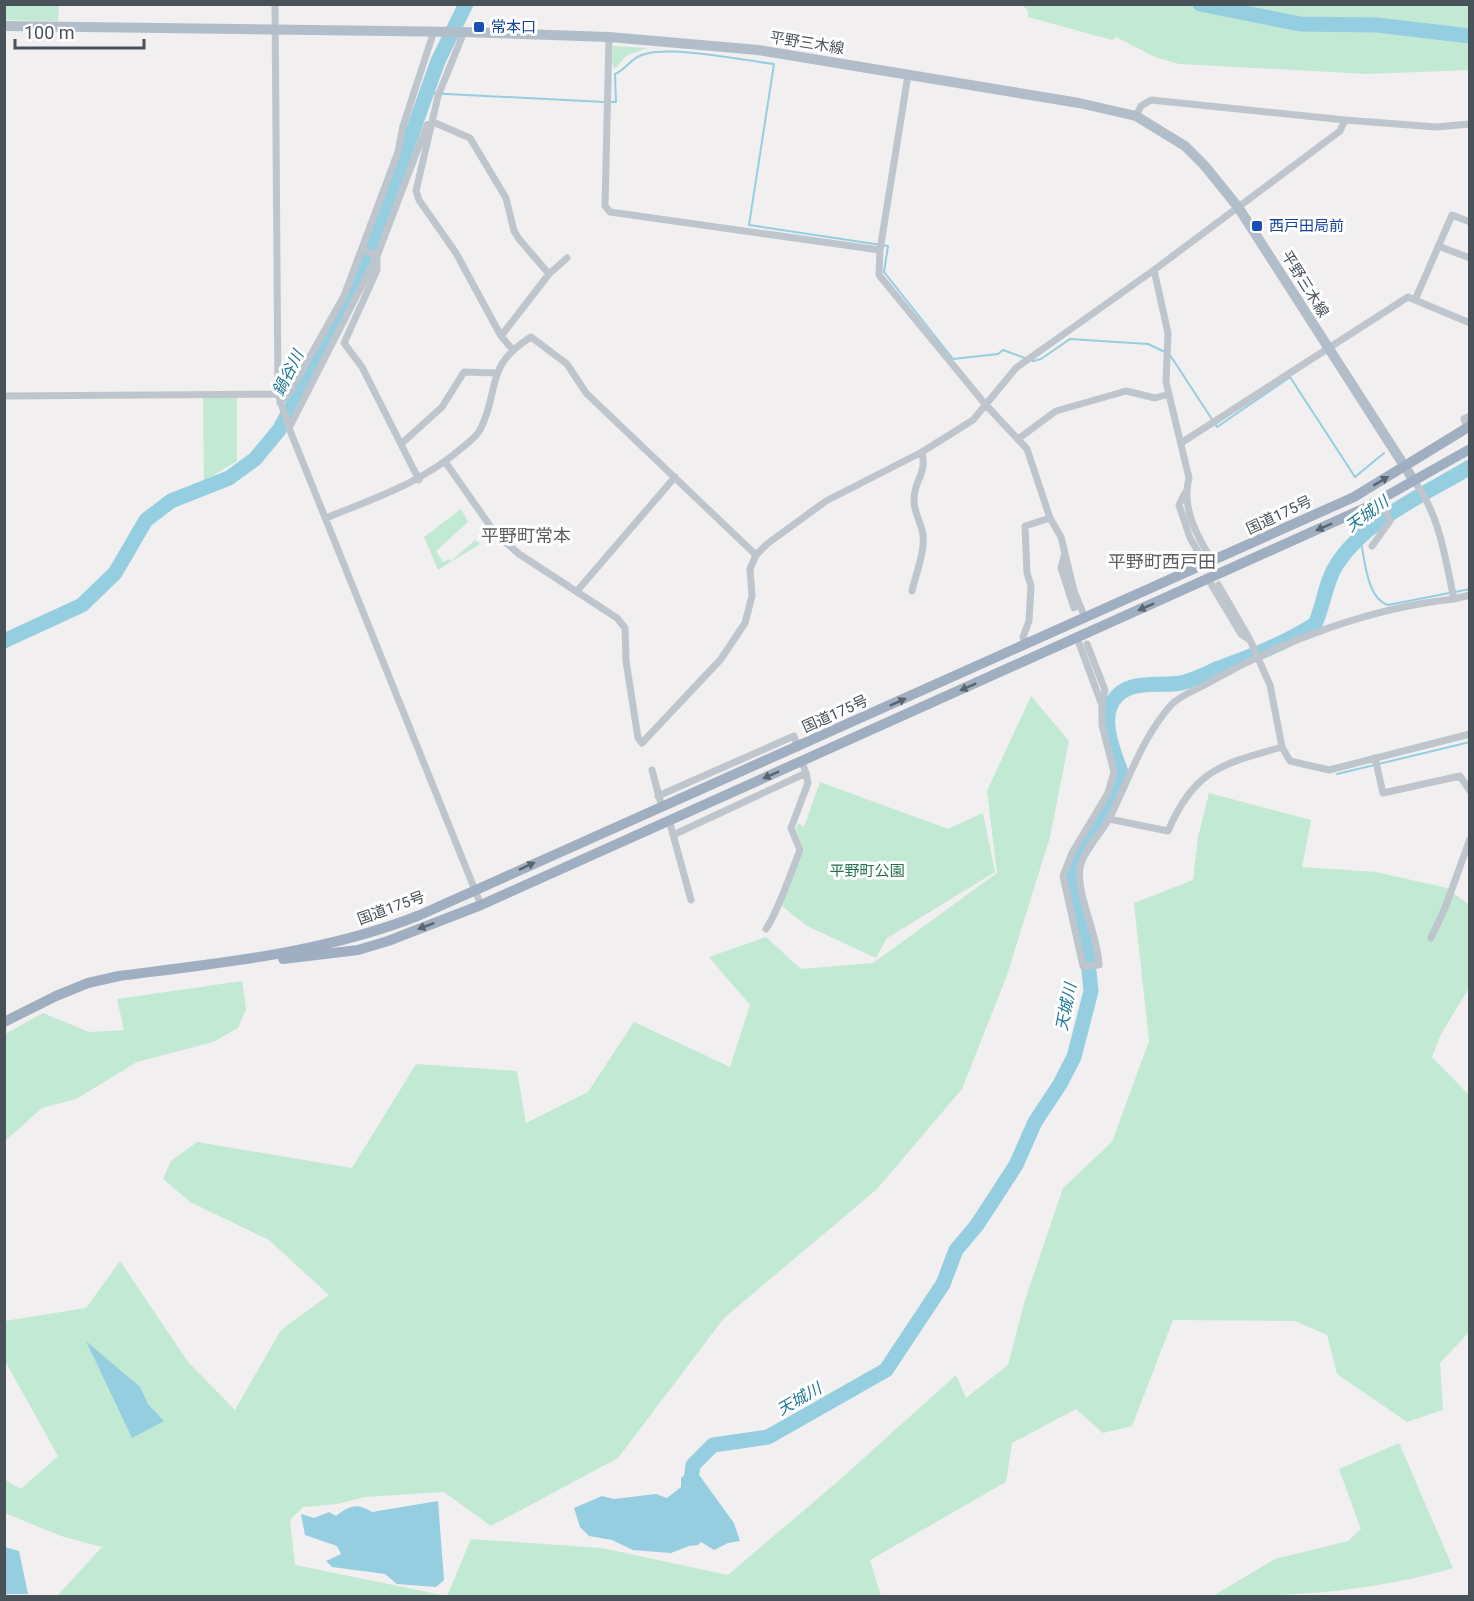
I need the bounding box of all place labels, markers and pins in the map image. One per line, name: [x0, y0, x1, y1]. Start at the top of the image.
place label: 常本口: [491, 18, 536, 36]
marker: 常本口: [472, 20, 486, 34]
place label: 西戸田局前: [1269, 217, 1344, 235]
marker: 西戸田局前: [1250, 219, 1264, 233]

